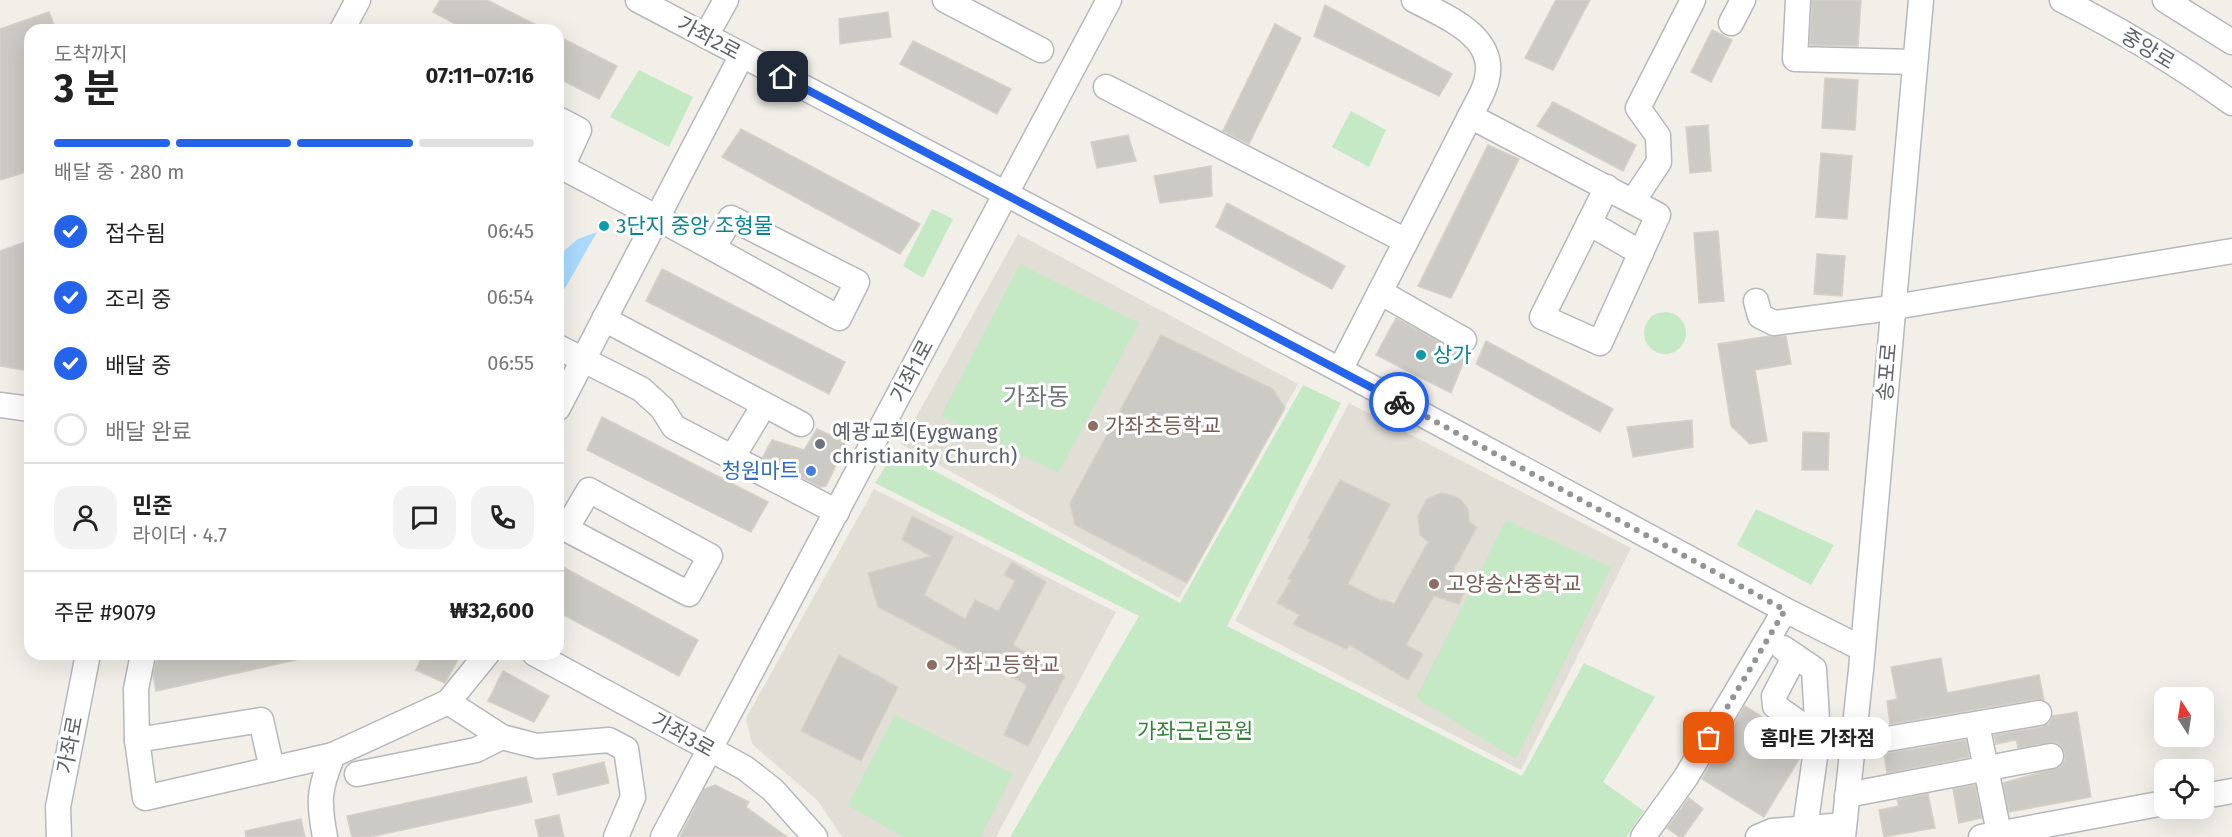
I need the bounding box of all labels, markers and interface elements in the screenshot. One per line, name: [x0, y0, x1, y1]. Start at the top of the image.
street label: 가좌2로: [673, 10, 745, 66]
street label: 중앙로: [2116, 23, 2180, 75]
text: 도착까지: [54, 42, 128, 66]
pin: [757, 51, 808, 102]
icon: home: [766, 60, 799, 93]
text: 07:11–07:16: [425, 62, 534, 89]
text: 3 분: [54, 66, 119, 112]
text: 배달 중 · 280 m: [54, 160, 184, 184]
place label: 3단지 중앙 조형물: [616, 213, 773, 239]
icon: check: [54, 215, 87, 248]
text: 06:45: [487, 219, 534, 243]
marker: 3단지 중앙 조형물: [597, 219, 611, 233]
text: 접수됨: [105, 220, 166, 247]
icon: check: [54, 281, 87, 314]
text: 06:54: [487, 285, 534, 309]
text: 조리 중: [105, 286, 172, 313]
street label: 가좌1로: [885, 335, 939, 407]
place label: 상가: [1433, 342, 1472, 368]
street label: 송포로: [1872, 342, 1902, 402]
icon: check: [54, 347, 87, 380]
marker: 상가: [1414, 348, 1428, 362]
text: 06:55: [487, 351, 534, 375]
text: 배달 중: [105, 352, 172, 379]
courier: [1369, 372, 1429, 432]
district label: 가좌동: [1003, 383, 1069, 411]
icon: bike: [1383, 386, 1416, 419]
place label: 가좌초등학교: [1105, 413, 1221, 439]
text: 배달 완료: [105, 418, 192, 445]
place label: 예광교회(Eygwang christianity Church): [832, 419, 1017, 469]
marker: 가좌초등학교: [1086, 419, 1100, 433]
marker: 예광교회(Eygwang christianity Church): [813, 437, 827, 451]
place label: 청원마트: [722, 458, 799, 484]
marker: 청원마트: [804, 464, 818, 478]
button: person: [54, 486, 117, 549]
button: chat: [393, 486, 456, 549]
button: phone: [471, 486, 534, 549]
text: 민준: [132, 492, 172, 519]
text: 라이더 · 4.7: [132, 523, 227, 547]
place label: 고양송산중학교: [1446, 571, 1581, 597]
marker: 고양송산중학교: [1427, 577, 1441, 591]
text: ₩32,600: [450, 597, 534, 624]
text: 주문 #9079: [54, 599, 156, 626]
place label: 가좌고등학교: [944, 652, 1060, 678]
marker: 가좌고등학교: [925, 658, 939, 672]
north arrow: [2154, 687, 2214, 747]
map controls: [2154, 687, 2214, 819]
street label: 가좌3로: [647, 707, 719, 763]
pin: [1683, 712, 1734, 763]
street label: 가좌로: [52, 714, 88, 776]
callout: 홈마트 가좌점: [1745, 717, 1892, 759]
park label: 가좌근린공원: [1137, 718, 1253, 744]
icon: bag: [1692, 721, 1725, 754]
text: 홈마트 가좌점: [1760, 726, 1875, 750]
button: locate: [2154, 759, 2214, 819]

